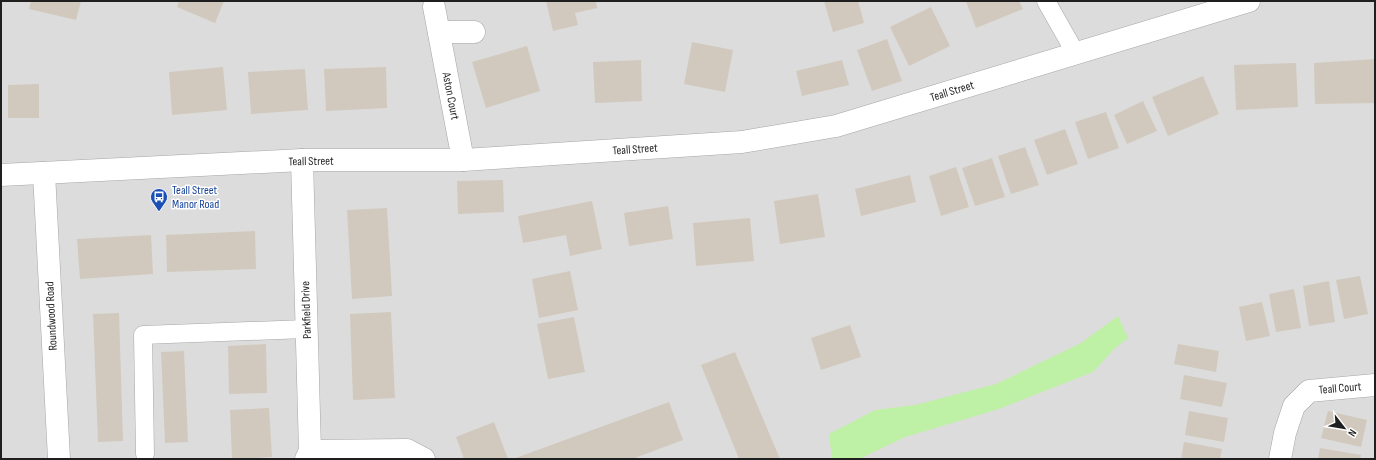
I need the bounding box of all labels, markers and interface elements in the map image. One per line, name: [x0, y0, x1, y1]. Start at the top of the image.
street label: Aston Court: [438, 70, 463, 121]
street label: Teall Street: [928, 78, 976, 105]
street label: Teall Street: [612, 140, 658, 159]
street label: Teall Street: [288, 154, 334, 169]
place label: Teall Street Manor Road: [172, 183, 219, 212]
bus stop icon: Teall Street Manor Road: [149, 187, 169, 212]
street label: Roundwood Road: [42, 281, 61, 351]
street label: Parkfield Drive: [298, 281, 315, 339]
street label: Teall Court: [1318, 379, 1362, 398]
north arrow: [1324, 408, 1364, 448]
text: N: [1345, 427, 1359, 439]

